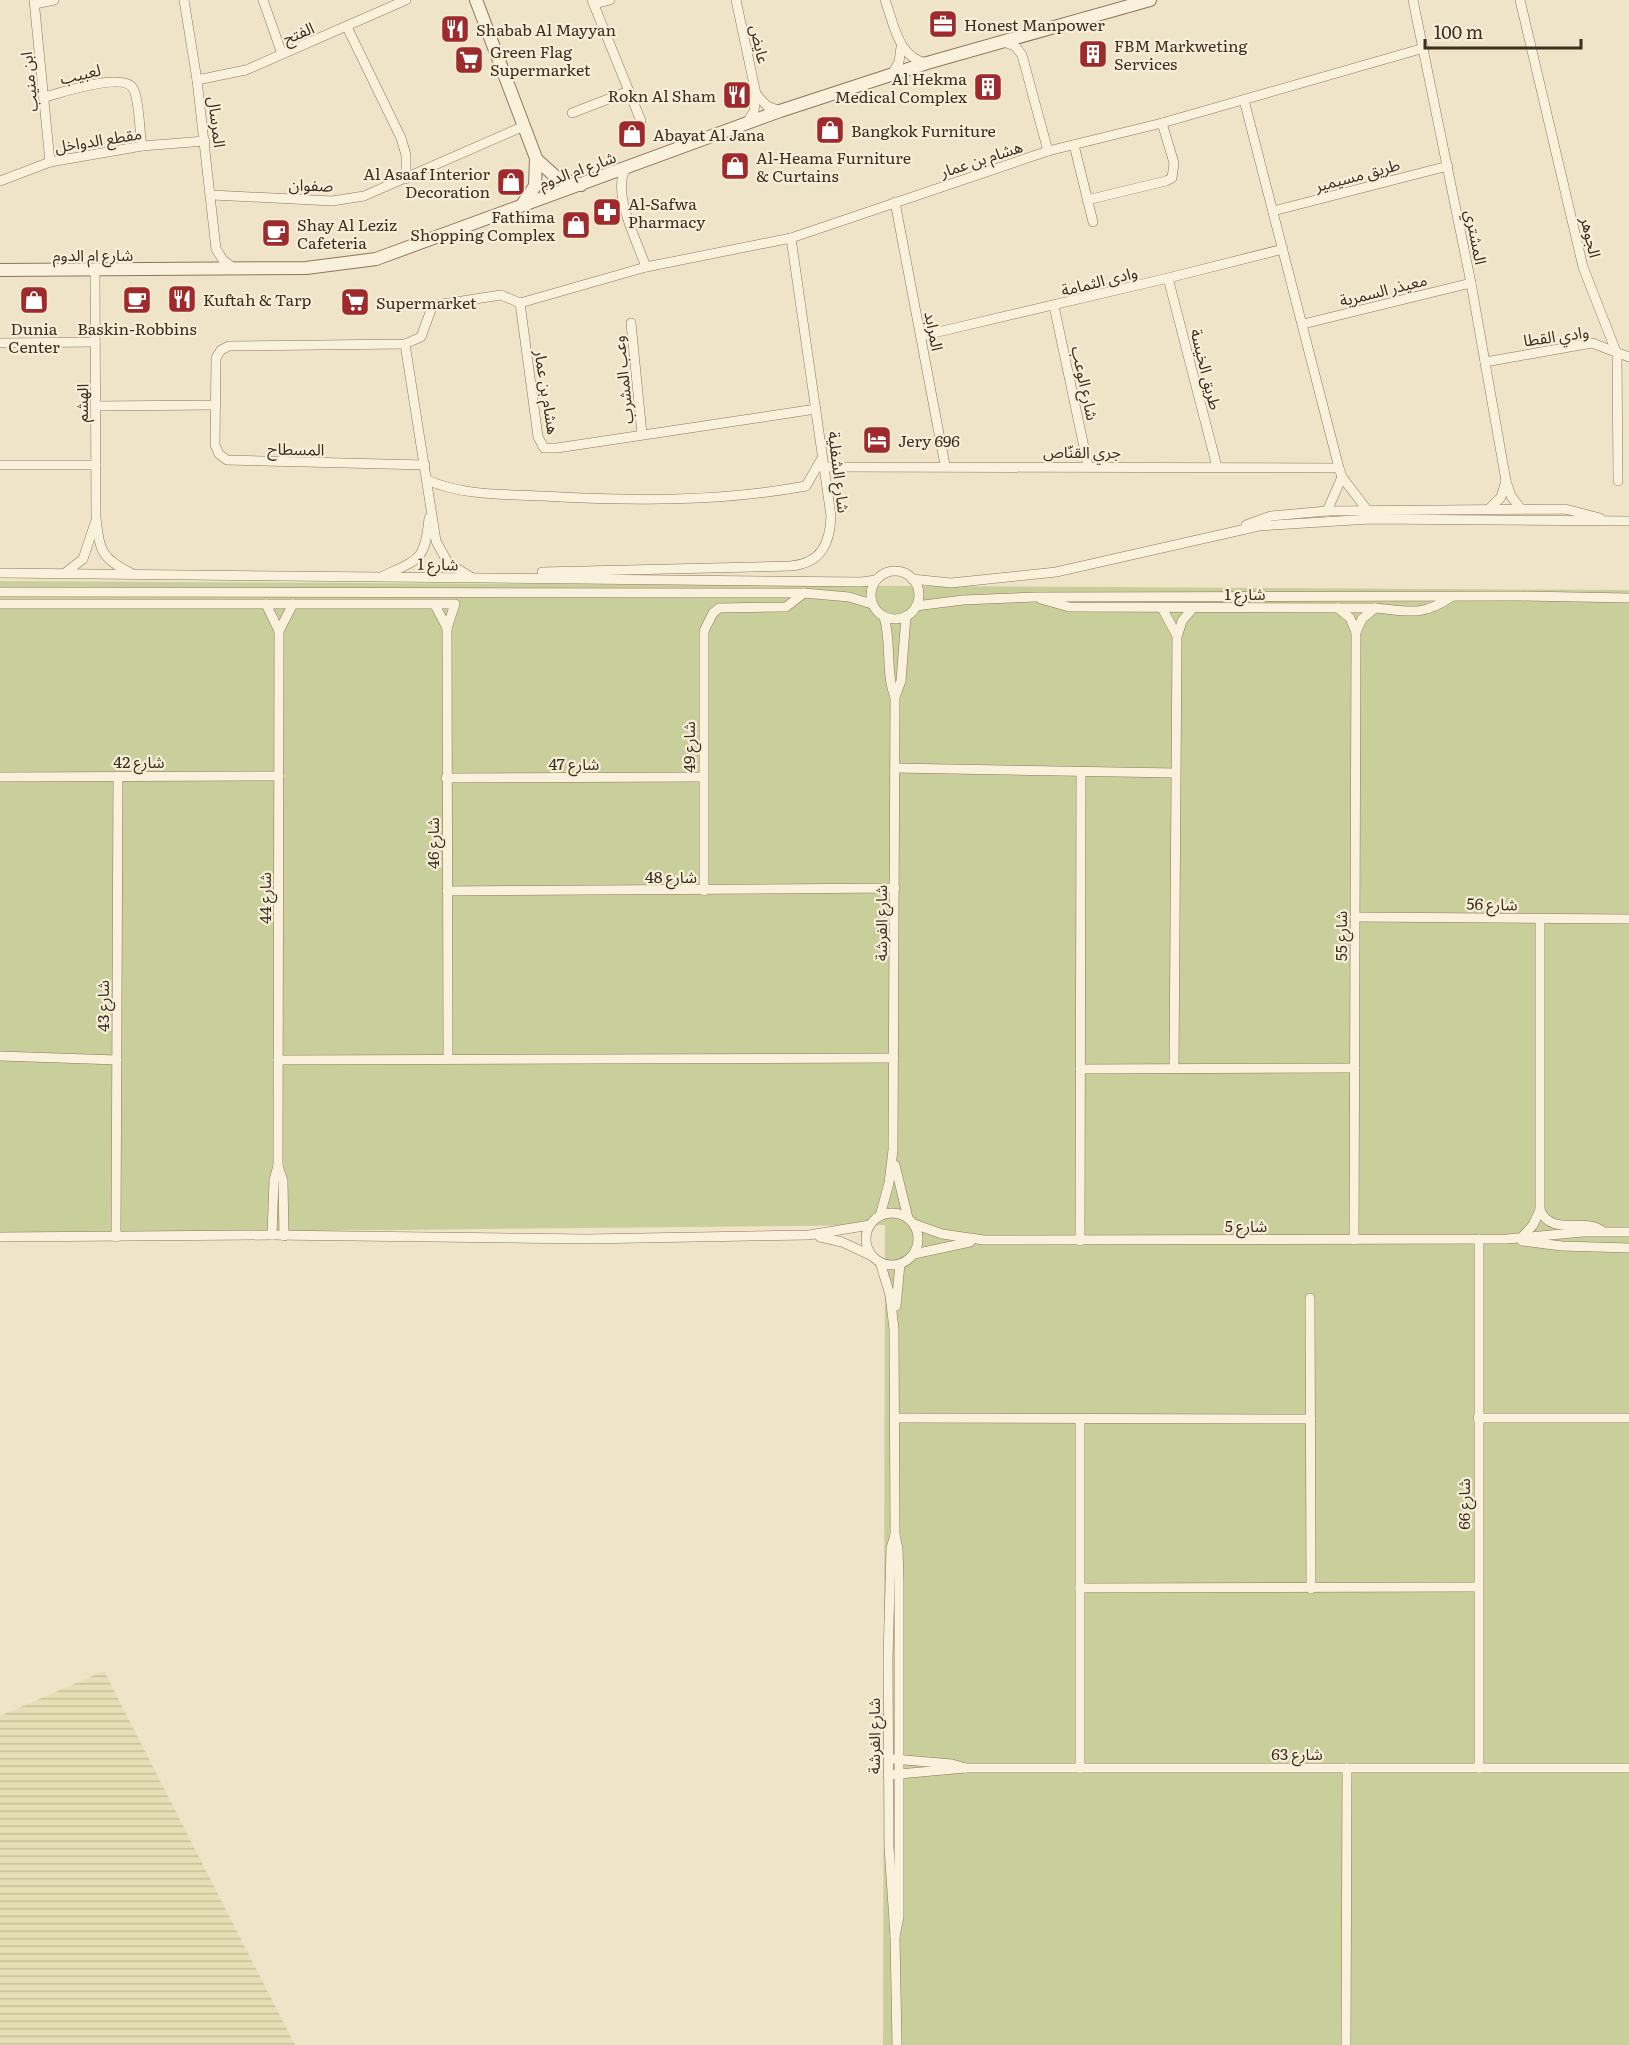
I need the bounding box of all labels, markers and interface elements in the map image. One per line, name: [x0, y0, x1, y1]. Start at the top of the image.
office icon: Honest Manpower: [927, 8, 959, 40]
place label: Honest Manpower: [964, 12, 1105, 36]
scale bar: [1425, 12, 1581, 50]
restaurant icon: Shabab Al Mayyan: [439, 13, 471, 45]
street label: الفتح: [278, 15, 318, 51]
place label: Shabab Al Mayyan: [476, 17, 617, 41]
text: 100 m: [1434, 18, 1483, 45]
street label: عايض: [745, 22, 777, 66]
place label: FBM Markweting Services: [1114, 33, 1248, 75]
building icon: FBM Markweting Services: [1077, 38, 1109, 70]
place label: Green Flag Supermarket: [490, 39, 591, 81]
supermarket icon: Green Flag Supermarket: [453, 44, 485, 76]
street label: ابن منيب: [13, 51, 43, 113]
street label: لعبيب: [57, 57, 103, 89]
place label: Al Hekma Medical Complex: [835, 66, 968, 108]
building icon: Al Hekma Medical Complex: [972, 71, 1004, 103]
restaurant icon: Rokn Al Sham: [721, 79, 753, 111]
place label: Rokn Al Sham: [608, 83, 716, 107]
street label: المرسال: [203, 95, 233, 149]
shop icon: Bangkok Furniture: [814, 114, 846, 146]
shop icon: Abayat Al Jana: [616, 118, 648, 150]
place label: Bangkok Furniture: [851, 118, 996, 142]
street label: مقطع الدواخل: [53, 120, 144, 160]
place label: Abayat Al Jana: [653, 122, 765, 146]
street label: هشام بن عمار: [936, 133, 1026, 185]
street label: شارع ام الدوم: [535, 144, 620, 196]
place label: Al-Heama Furniture & Curtains: [756, 145, 911, 187]
shop icon: Al-Heama Furniture & Curtains: [719, 150, 751, 182]
street label: طريق مسيمير: [1311, 151, 1402, 197]
place label: Al Asaaf Interior Decoration: [363, 161, 490, 203]
shop icon: Al Asaaf Interior Decoration: [495, 166, 527, 198]
street label: صفوان: [288, 172, 334, 196]
place label: Al-Safwa Pharmacy: [628, 191, 706, 233]
pharmacy icon: Al-Safwa Pharmacy: [591, 196, 623, 228]
place label: Fathima Shopping Complex: [410, 204, 556, 246]
street label: المشتري: [1458, 208, 1494, 267]
shop icon: Fathima Shopping Complex: [560, 209, 592, 241]
place label: Shay Al Leziz Cafeteria: [297, 212, 397, 254]
street label: الجوهر: [1575, 213, 1608, 260]
cafe icon: Shay Al Leziz Cafeteria: [260, 217, 292, 249]
street label: شارع ام الدوم: [53, 242, 133, 268]
street label: وادى الثمامة: [1058, 259, 1140, 301]
street label: معيذر السمرية: [1337, 267, 1429, 311]
restaurant icon: Kuftah & Tarp: [166, 283, 198, 315]
shop icon: Dunia Center: [18, 284, 50, 316]
cafe icon: Baskin-Robbins: [121, 284, 153, 316]
supermarket icon: Supermarket: [339, 286, 371, 318]
place label: Kuftah & Tarp: [203, 287, 312, 311]
place label: Supermarket: [376, 290, 477, 314]
street label: المرابد: [919, 309, 951, 353]
place label: Dunia Center: [8, 316, 60, 358]
place label: Baskin-Robbins: [77, 316, 197, 340]
street label: وادي القطا: [1522, 319, 1591, 353]
street label: طريق الخيسة: [1185, 326, 1229, 412]
street label: وعب المشرب: [605, 335, 639, 425]
street label: شارع الوعب: [1064, 344, 1106, 423]
street label: هشام بن عمار: [527, 347, 567, 436]
street label: الهشم: [69, 384, 95, 422]
hotel icon: Jery 696: [861, 424, 893, 456]
place label: Jery 696: [898, 428, 960, 452]
street label: شارع الشفلية: [821, 430, 857, 515]
street label: المسطاح: [267, 436, 325, 462]
street label: جري القنّاص: [1043, 439, 1121, 465]
street label: شارع 1: [417, 551, 459, 577]
street label: شارع 1: [1225, 581, 1265, 607]
street label: شارع 49: [676, 721, 702, 773]
street label: شارع 42: [113, 749, 165, 775]
street label: شارع 47: [549, 751, 599, 777]
street label: شارع 46: [420, 817, 446, 869]
street label: شارع 48: [645, 864, 697, 890]
street label: شارع 44: [252, 872, 278, 924]
street label: شارع الفرشة: [868, 885, 894, 961]
street label: شارع 56: [1466, 891, 1518, 917]
street label: شارع 55: [1328, 911, 1354, 961]
street label: شارع 43: [90, 980, 116, 1032]
street label: شارع 5: [1225, 1213, 1267, 1239]
street label: شارع 66: [1451, 1478, 1477, 1530]
street label: شارع الفرشة: [861, 1698, 887, 1774]
street label: شارع 63: [1271, 1741, 1323, 1767]

